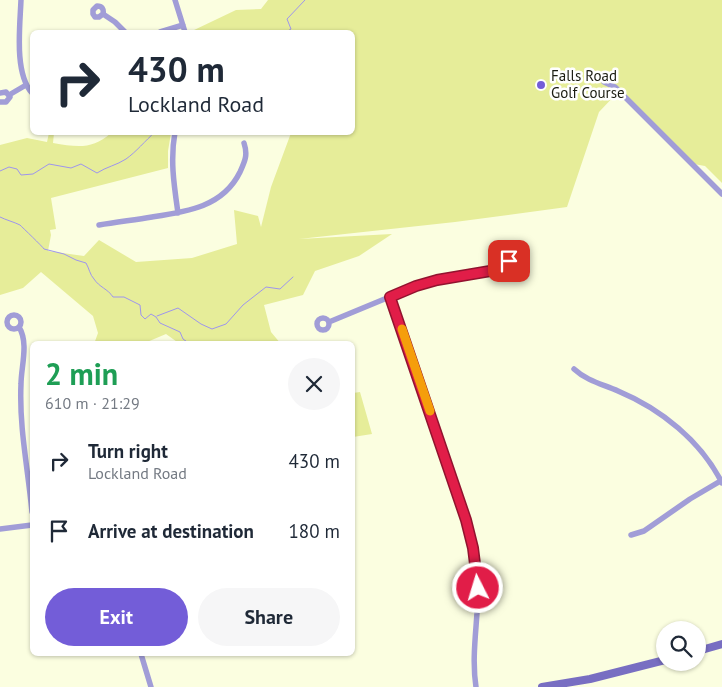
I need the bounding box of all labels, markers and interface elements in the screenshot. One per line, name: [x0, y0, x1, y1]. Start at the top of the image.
text: 430 m: [128, 46, 225, 92]
icon: right: [45, 50, 110, 115]
place label: Falls Road Golf Course: [551, 66, 625, 102]
marker: Falls Road Golf Course: [535, 79, 547, 91]
text: Lockland Road: [128, 90, 264, 118]
pin: [488, 240, 530, 282]
icon: arrive: [495, 247, 523, 275]
text: 2 min: [45, 354, 118, 393]
button: close: [288, 358, 340, 410]
text: 610 m · 21:29: [45, 393, 140, 413]
text: Turn right: [88, 439, 168, 463]
icon: right: [45, 447, 73, 475]
text: 430 m: [288, 449, 340, 473]
text: Lockland Road: [88, 463, 187, 483]
icon: arrive: [45, 517, 73, 545]
text: Arrive at destination: [88, 519, 254, 543]
text: 180 m: [288, 519, 340, 543]
position arrow: [451, 561, 503, 613]
button: Exit: [45, 588, 188, 646]
button: Share: [198, 588, 340, 646]
map controls: [656, 621, 706, 671]
button: search: [656, 621, 706, 671]

